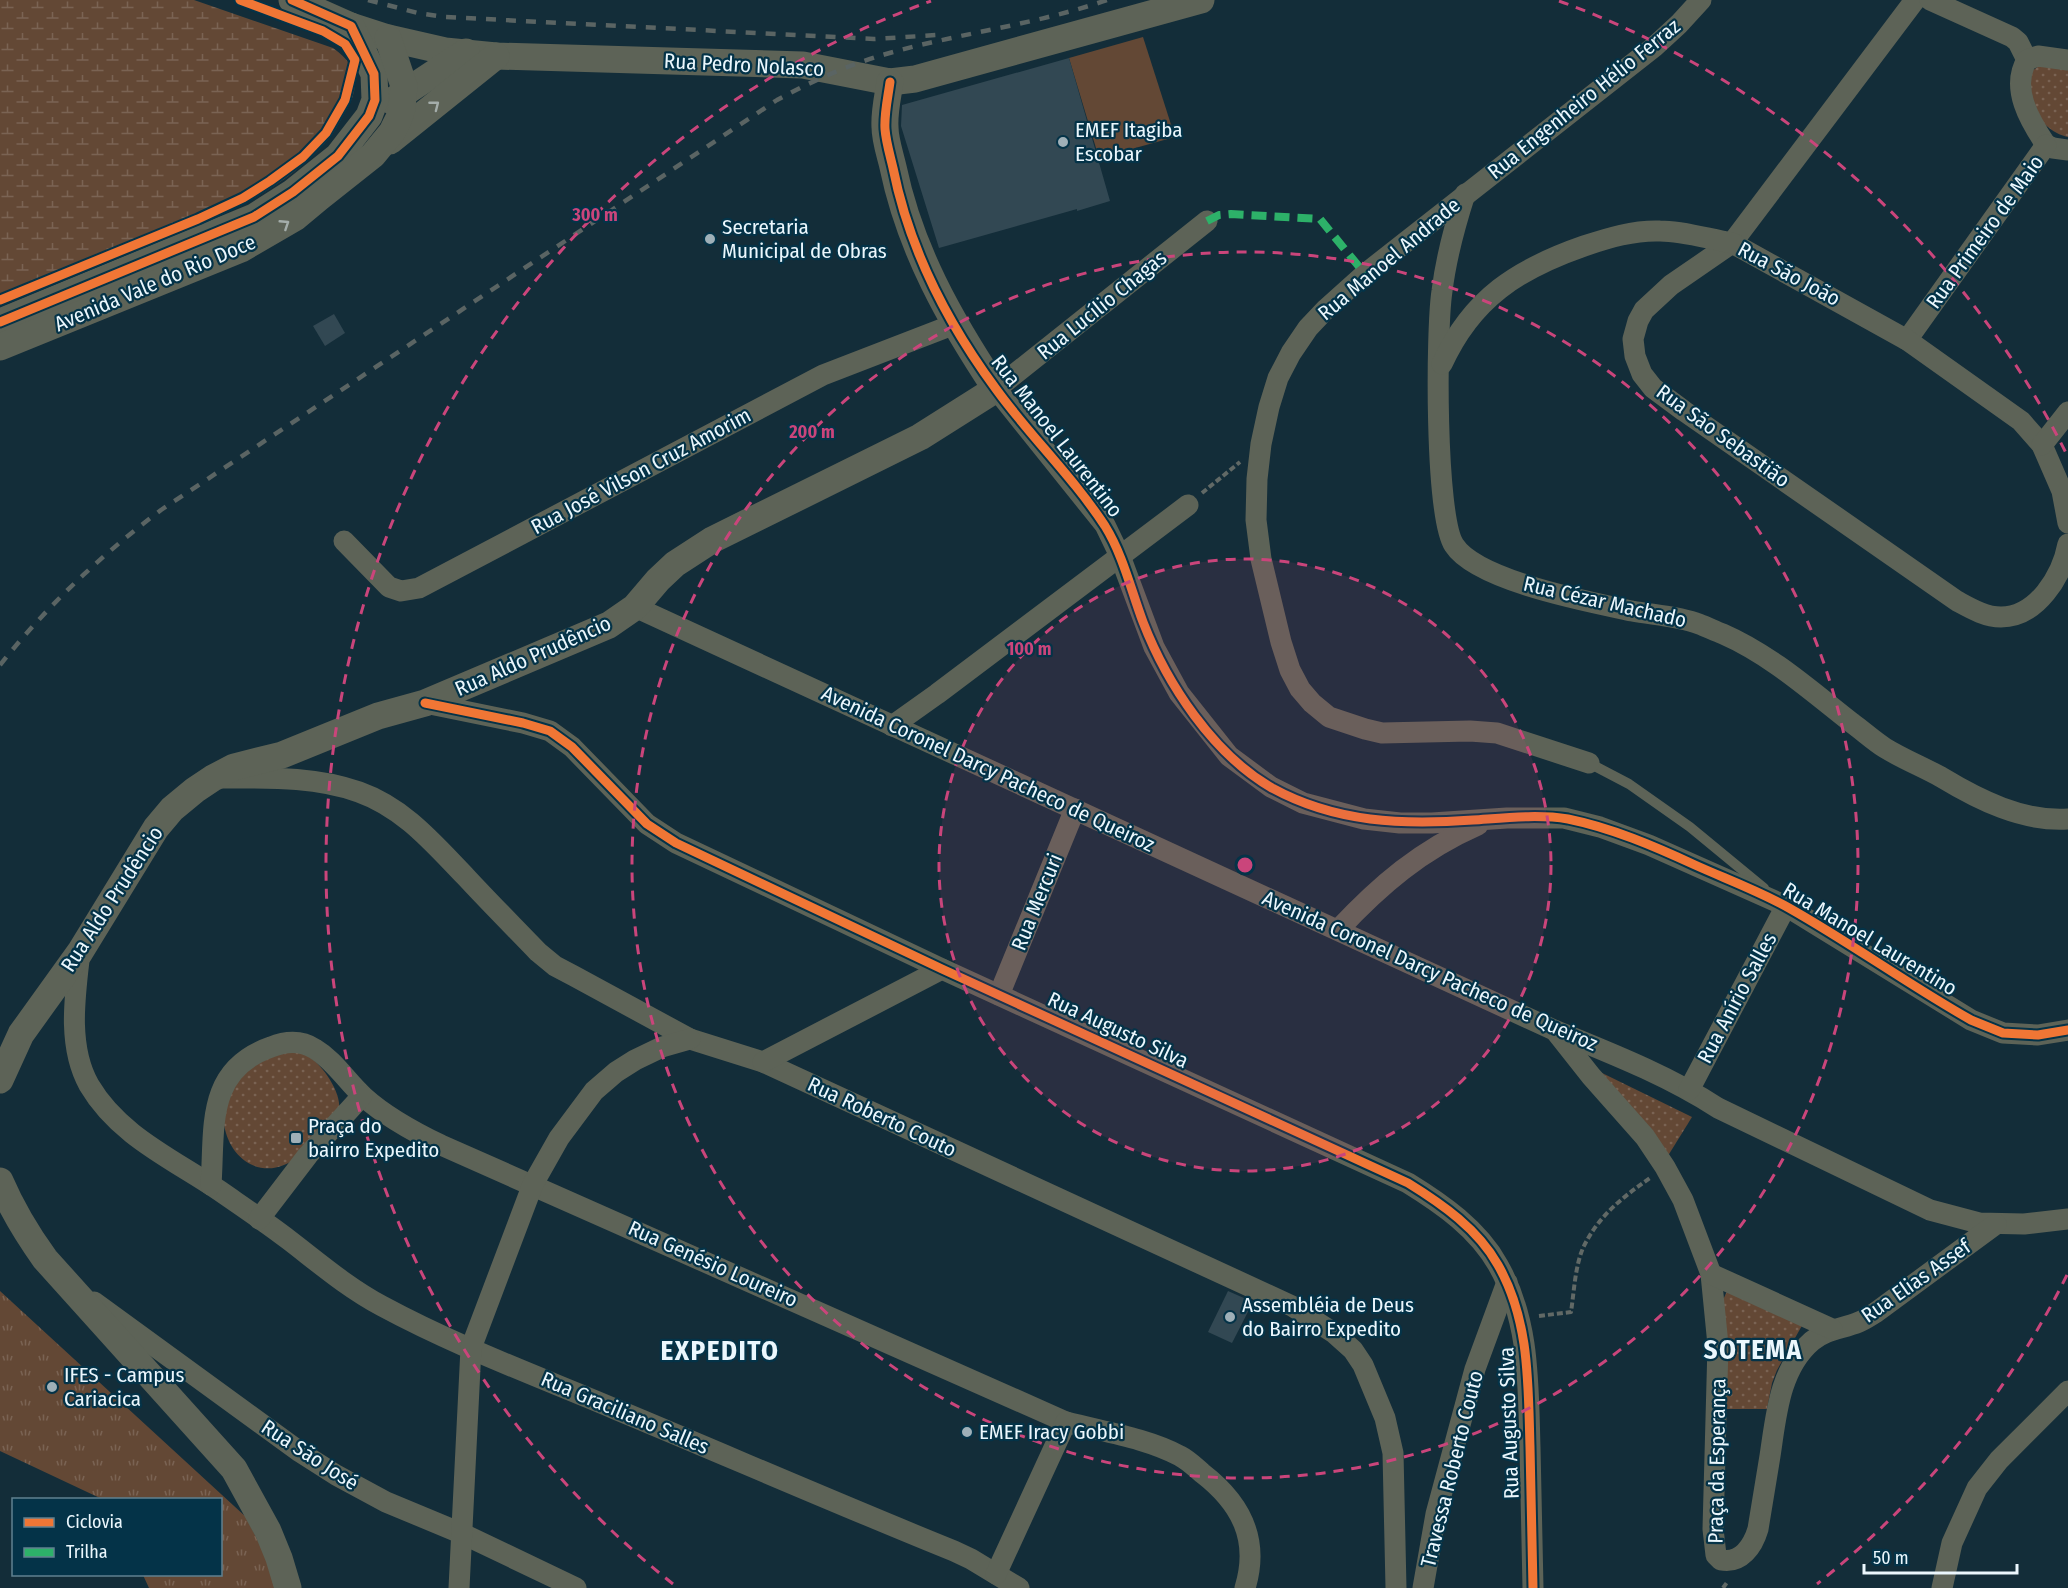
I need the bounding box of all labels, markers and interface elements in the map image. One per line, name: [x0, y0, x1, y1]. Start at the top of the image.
street label: Rua Engenheiro Hélio Ferraz: [1483, 13, 1685, 185]
street label: Rua Pedro Nolasco: [663, 48, 825, 82]
one-way arrow: [428, 101, 439, 112]
place label: EMEF Itagiba Escobar: [1075, 117, 1183, 167]
marker: EMEF Itagiba Escobar: [1056, 135, 1070, 149]
street label: Rua Primeiro de Maio: [1921, 150, 2049, 314]
street label: Rua Manoel Andrade: [1313, 192, 1465, 326]
text: 300 m: [571, 204, 618, 226]
place label: Secretaria Municipal de Obras: [722, 214, 887, 264]
one-way arrow: [278, 220, 289, 231]
street label: Avenida Vale do Rio Doce: [50, 229, 260, 337]
marker: Secretaria Municipal de Obras: [703, 232, 717, 246]
street label: Rua São João: [1733, 236, 1845, 312]
street label: Rua Lucílio Chagas: [1032, 245, 1172, 365]
street label: Rua Manoel Laurentino: [986, 350, 1128, 522]
street label: Rua São Sebastião: [1651, 379, 1795, 493]
street label: Rua José Vilson Cruz Amorim: [527, 402, 755, 540]
text: 200 m: [788, 421, 835, 443]
street label: Rua Cézar Machado: [1521, 571, 1689, 633]
street label: Rua Aldo Prudêncio: [451, 610, 615, 702]
text: 100 m: [1007, 638, 1051, 660]
street label: Avenida Coronel Darcy Pacheco de Queiroz: [817, 680, 1159, 858]
street label: Rua Aldo Prudêncio: [55, 821, 169, 977]
street label: Rua Mercuri: [1006, 850, 1068, 954]
centre of rings: [1235, 855, 1255, 875]
street label: Rua Manoel Laurentino: [1778, 877, 1962, 1001]
street label: Avenida Coronel Darcy Pacheco de Queiroz: [1258, 885, 1602, 1057]
street label: Rua Anírio Salles: [1692, 928, 1782, 1068]
street label: Rua Augusto Silva: [1044, 986, 1192, 1074]
street label: Rua Roberto Couto: [803, 1071, 961, 1163]
place label: Praça do bairro Expedito: [308, 1113, 439, 1163]
marker: Praça do bairro Expedito: [289, 1131, 303, 1145]
street label: Rua Genésio Loureiro: [624, 1215, 802, 1313]
street label: Rua Elias Assef: [1856, 1233, 1977, 1328]
place label: Assembléia de Deus do Bairro Expedito: [1242, 1292, 1414, 1342]
marker: Assembléia de Deus do Bairro Expedito: [1223, 1310, 1237, 1324]
district label: SOTEMA: [1703, 1334, 1803, 1366]
district label: EXPEDITO: [660, 1335, 780, 1367]
street label: Rua Augusto Silva: [1493, 1346, 1525, 1500]
place label: IFES - Campus Cariacica: [64, 1362, 184, 1412]
street label: Rua Graciliano Salles: [537, 1366, 713, 1460]
street label: Travessa Roberto Couto: [1415, 1368, 1489, 1570]
street label: Praça da Esperança: [1703, 1378, 1731, 1544]
marker: IFES - Campus Cariacica: [45, 1380, 59, 1394]
street label: Rua São José: [257, 1414, 363, 1496]
place label: EMEF Iracy Gobbi: [979, 1419, 1124, 1445]
marker: EMEF Iracy Gobbi: [960, 1425, 974, 1439]
legend: [12, 1498, 222, 1576]
text: Ciclovia: [66, 1511, 123, 1533]
scale bar: [1864, 1537, 2017, 1575]
text: Trilha: [66, 1541, 108, 1563]
text: 50 m: [1873, 1547, 1909, 1569]

